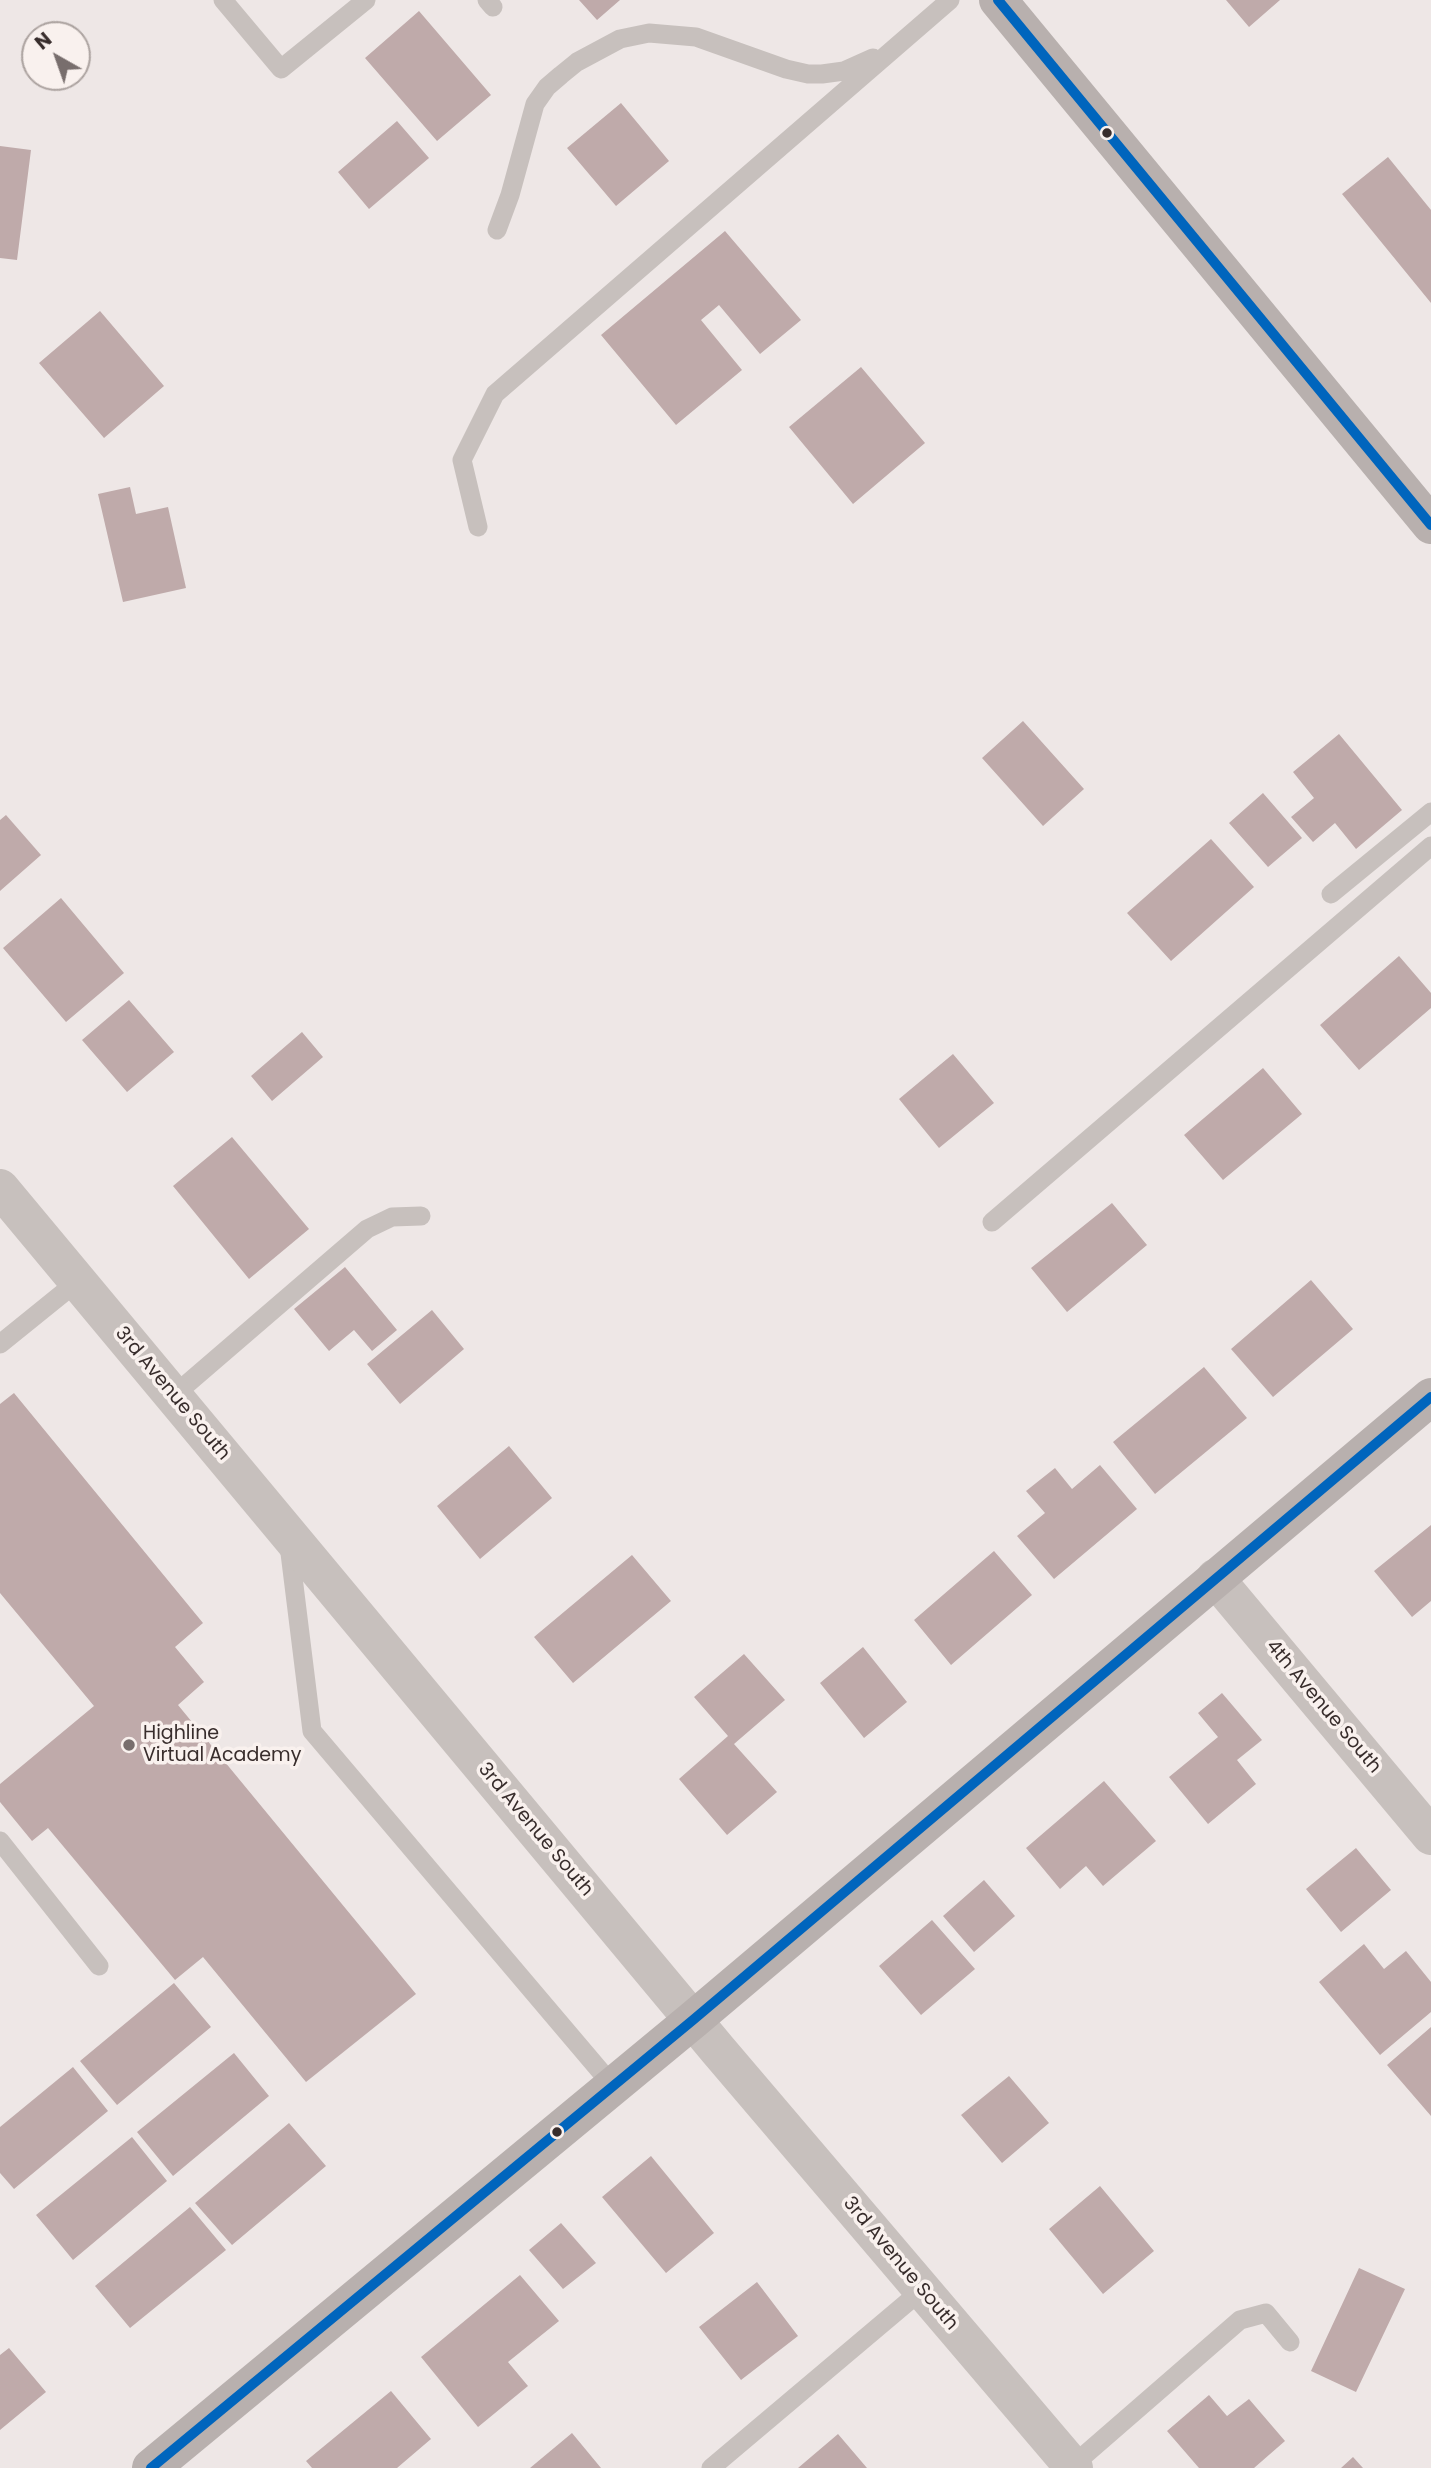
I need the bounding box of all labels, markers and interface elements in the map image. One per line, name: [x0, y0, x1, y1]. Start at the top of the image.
north arrow: [21, 21, 91, 91]
text: N: [29, 26, 58, 56]
unlabelled marker: [1100, 126, 1114, 140]
street label: 3rd Avenue South: [110, 1323, 234, 1465]
street label: 4th Avenue South: [1261, 1636, 1385, 1778]
place label: Highline Virtual Academy: [143, 1723, 301, 1767]
marker: Highline Virtual Academy: [121, 1737, 137, 1753]
street label: 3rd Avenue South: [473, 1759, 597, 1901]
unlabelled marker: [550, 2125, 564, 2139]
street label: 3rd Avenue South: [838, 2193, 962, 2335]

